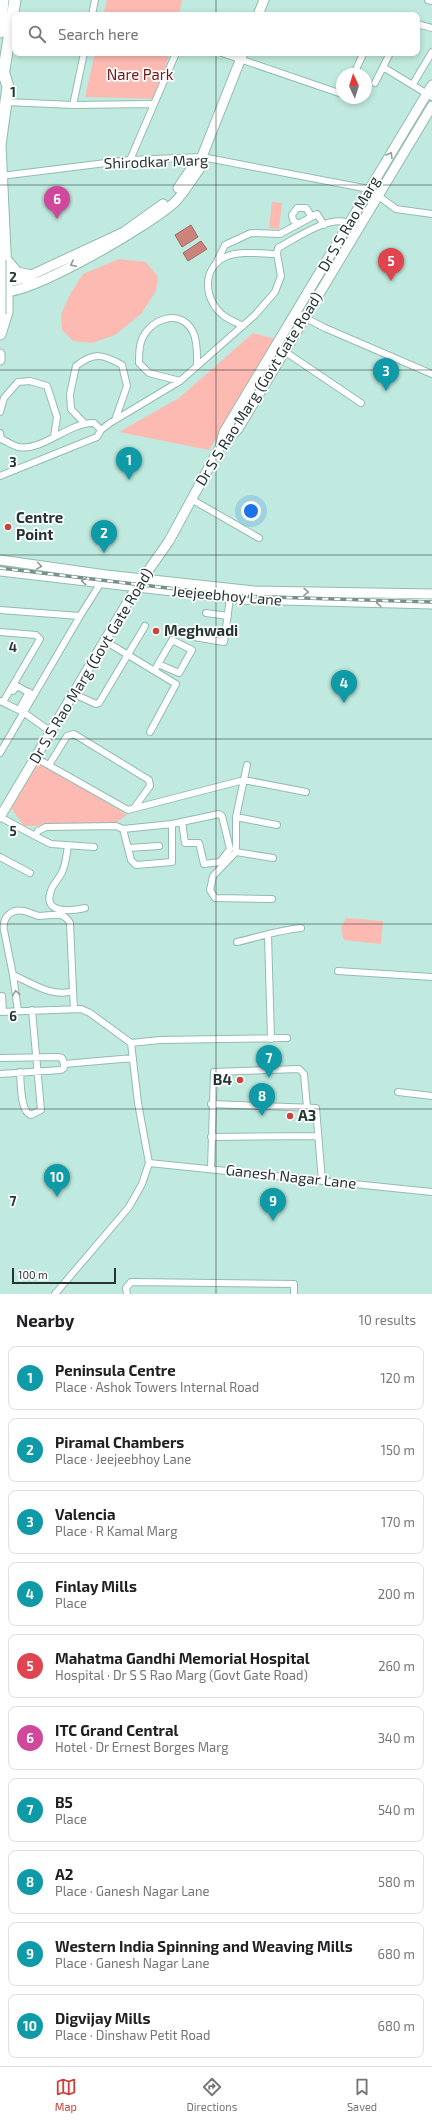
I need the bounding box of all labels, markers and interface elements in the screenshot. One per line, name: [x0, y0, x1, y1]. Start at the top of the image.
search box: [12, 12, 420, 56]
icon: search: [26, 23, 48, 45]
text: Search here: [58, 25, 139, 43]
park label: Nare Park: [107, 65, 174, 83]
north arrow: [336, 68, 372, 104]
text: 1: [10, 84, 16, 100]
street label: Shirodkar Marg: [103, 150, 209, 172]
one-way arrow: [385, 152, 392, 159]
street label: Dr S S Rao Marg: [313, 172, 383, 275]
pin: 6: [44, 186, 70, 219]
pin: 5: [378, 248, 404, 281]
one-way arrow: [70, 259, 78, 267]
text: 2: [9, 269, 17, 285]
street label: Dr S S Rao Marg (Govt Gate Road): [191, 288, 325, 489]
pin: 3: [373, 358, 399, 391]
pin: 1: [116, 447, 142, 480]
text: 3: [9, 454, 17, 470]
your location: [241, 501, 261, 521]
place label: Centre Point: [16, 508, 63, 543]
pin: 2: [91, 520, 117, 553]
marker: Centre Point: [3, 522, 13, 532]
one-way arrow: [36, 561, 42, 570]
street label: Dr S S Rao Marg (Govt Gate Road): [25, 564, 156, 766]
one-way arrow: [81, 576, 87, 585]
street label: Jeejeebhoy Lane: [171, 581, 283, 610]
one-way arrow: [303, 588, 309, 596]
one-way arrow: [376, 599, 382, 607]
place label: Meghwadi: [164, 621, 238, 639]
marker: Meghwadi: [151, 626, 161, 636]
text: 4: [9, 639, 17, 655]
pin: 4: [331, 670, 357, 703]
text: 5: [9, 823, 17, 839]
one-way arrow: [12, 990, 21, 996]
text: 6: [9, 1008, 17, 1024]
pin: 7: [256, 1045, 282, 1078]
place label: B4: [213, 1070, 232, 1088]
marker: B4: [235, 1075, 245, 1085]
pin: 8: [249, 1083, 275, 1116]
place label: A3: [298, 1106, 316, 1124]
marker: A3: [285, 1111, 295, 1121]
street label: Ganesh Nagar Lane: [225, 1160, 357, 1192]
pin: 10: [44, 1164, 70, 1197]
pin: 9: [260, 1188, 286, 1221]
text: 7: [10, 1193, 17, 1209]
scale bar: [12, 1266, 116, 1285]
text: 100 m: [18, 1268, 48, 1281]
text: Nearby: [16, 1310, 74, 1330]
text: 10 results: [359, 1312, 416, 1328]
text: Peninsula Centre: [55, 1361, 176, 1379]
text: 1: [27, 1370, 33, 1386]
text: 120 m: [380, 1370, 415, 1386]
text: Place · Ashok Towers Internal Road: [55, 1379, 259, 1395]
text: Piramal Chambers: [55, 1433, 184, 1451]
text: 2: [26, 1442, 34, 1458]
text: 150 m: [381, 1442, 415, 1458]
text: Place · Jeejeebhoy Lane: [55, 1451, 191, 1467]
text: Valencia: [55, 1505, 115, 1523]
text: 3: [26, 1514, 34, 1530]
text: 170 m: [381, 1514, 415, 1530]
text: Place · R Kamal Marg: [55, 1523, 177, 1539]
text: Finlay Mills: [55, 1577, 137, 1595]
text: 4: [26, 1586, 34, 1602]
text: 200 m: [378, 1586, 415, 1602]
text: Place: [55, 1595, 87, 1611]
text: Mahatma Gandhi Memorial Hospital: [55, 1649, 310, 1667]
text: 5: [26, 1658, 34, 1674]
text: 260 m: [378, 1658, 415, 1674]
text: Hospital · Dr S S Rao Marg (Govt Gate Road): [55, 1667, 308, 1683]
text: ITC Grand Central: [55, 1721, 178, 1739]
text: 6: [26, 1730, 34, 1746]
text: 340 m: [378, 1730, 415, 1746]
text: Hotel · Dr Ernest Borges Marg: [55, 1739, 229, 1755]
text: B5: [55, 1793, 73, 1811]
text: 7: [27, 1802, 33, 1818]
text: 540 m: [378, 1802, 415, 1818]
text: Place: [55, 1811, 87, 1827]
text: A2: [55, 1865, 74, 1883]
text: 8: [26, 1874, 34, 1890]
text: 580 m: [378, 1874, 415, 1890]
text: Place · Ganesh Nagar Lane: [55, 1883, 209, 1899]
text: Western India Spinning and Weaving Mills: [55, 1937, 353, 1955]
text: 9: [26, 1946, 34, 1962]
text: 680 m: [378, 1946, 415, 1962]
text: Place · Ganesh Nagar Lane: [55, 1955, 209, 1971]
text: Digvijay Mills: [55, 2009, 150, 2027]
text: 10: [23, 2018, 37, 2034]
text: 680 m: [378, 2018, 415, 2034]
text: Place · Dinshaw Petit Road: [55, 2027, 210, 2043]
tab: Map: [55, 2076, 77, 2113]
tab: Directions: [187, 2076, 237, 2113]
tab: Saved: [347, 2076, 377, 2113]

